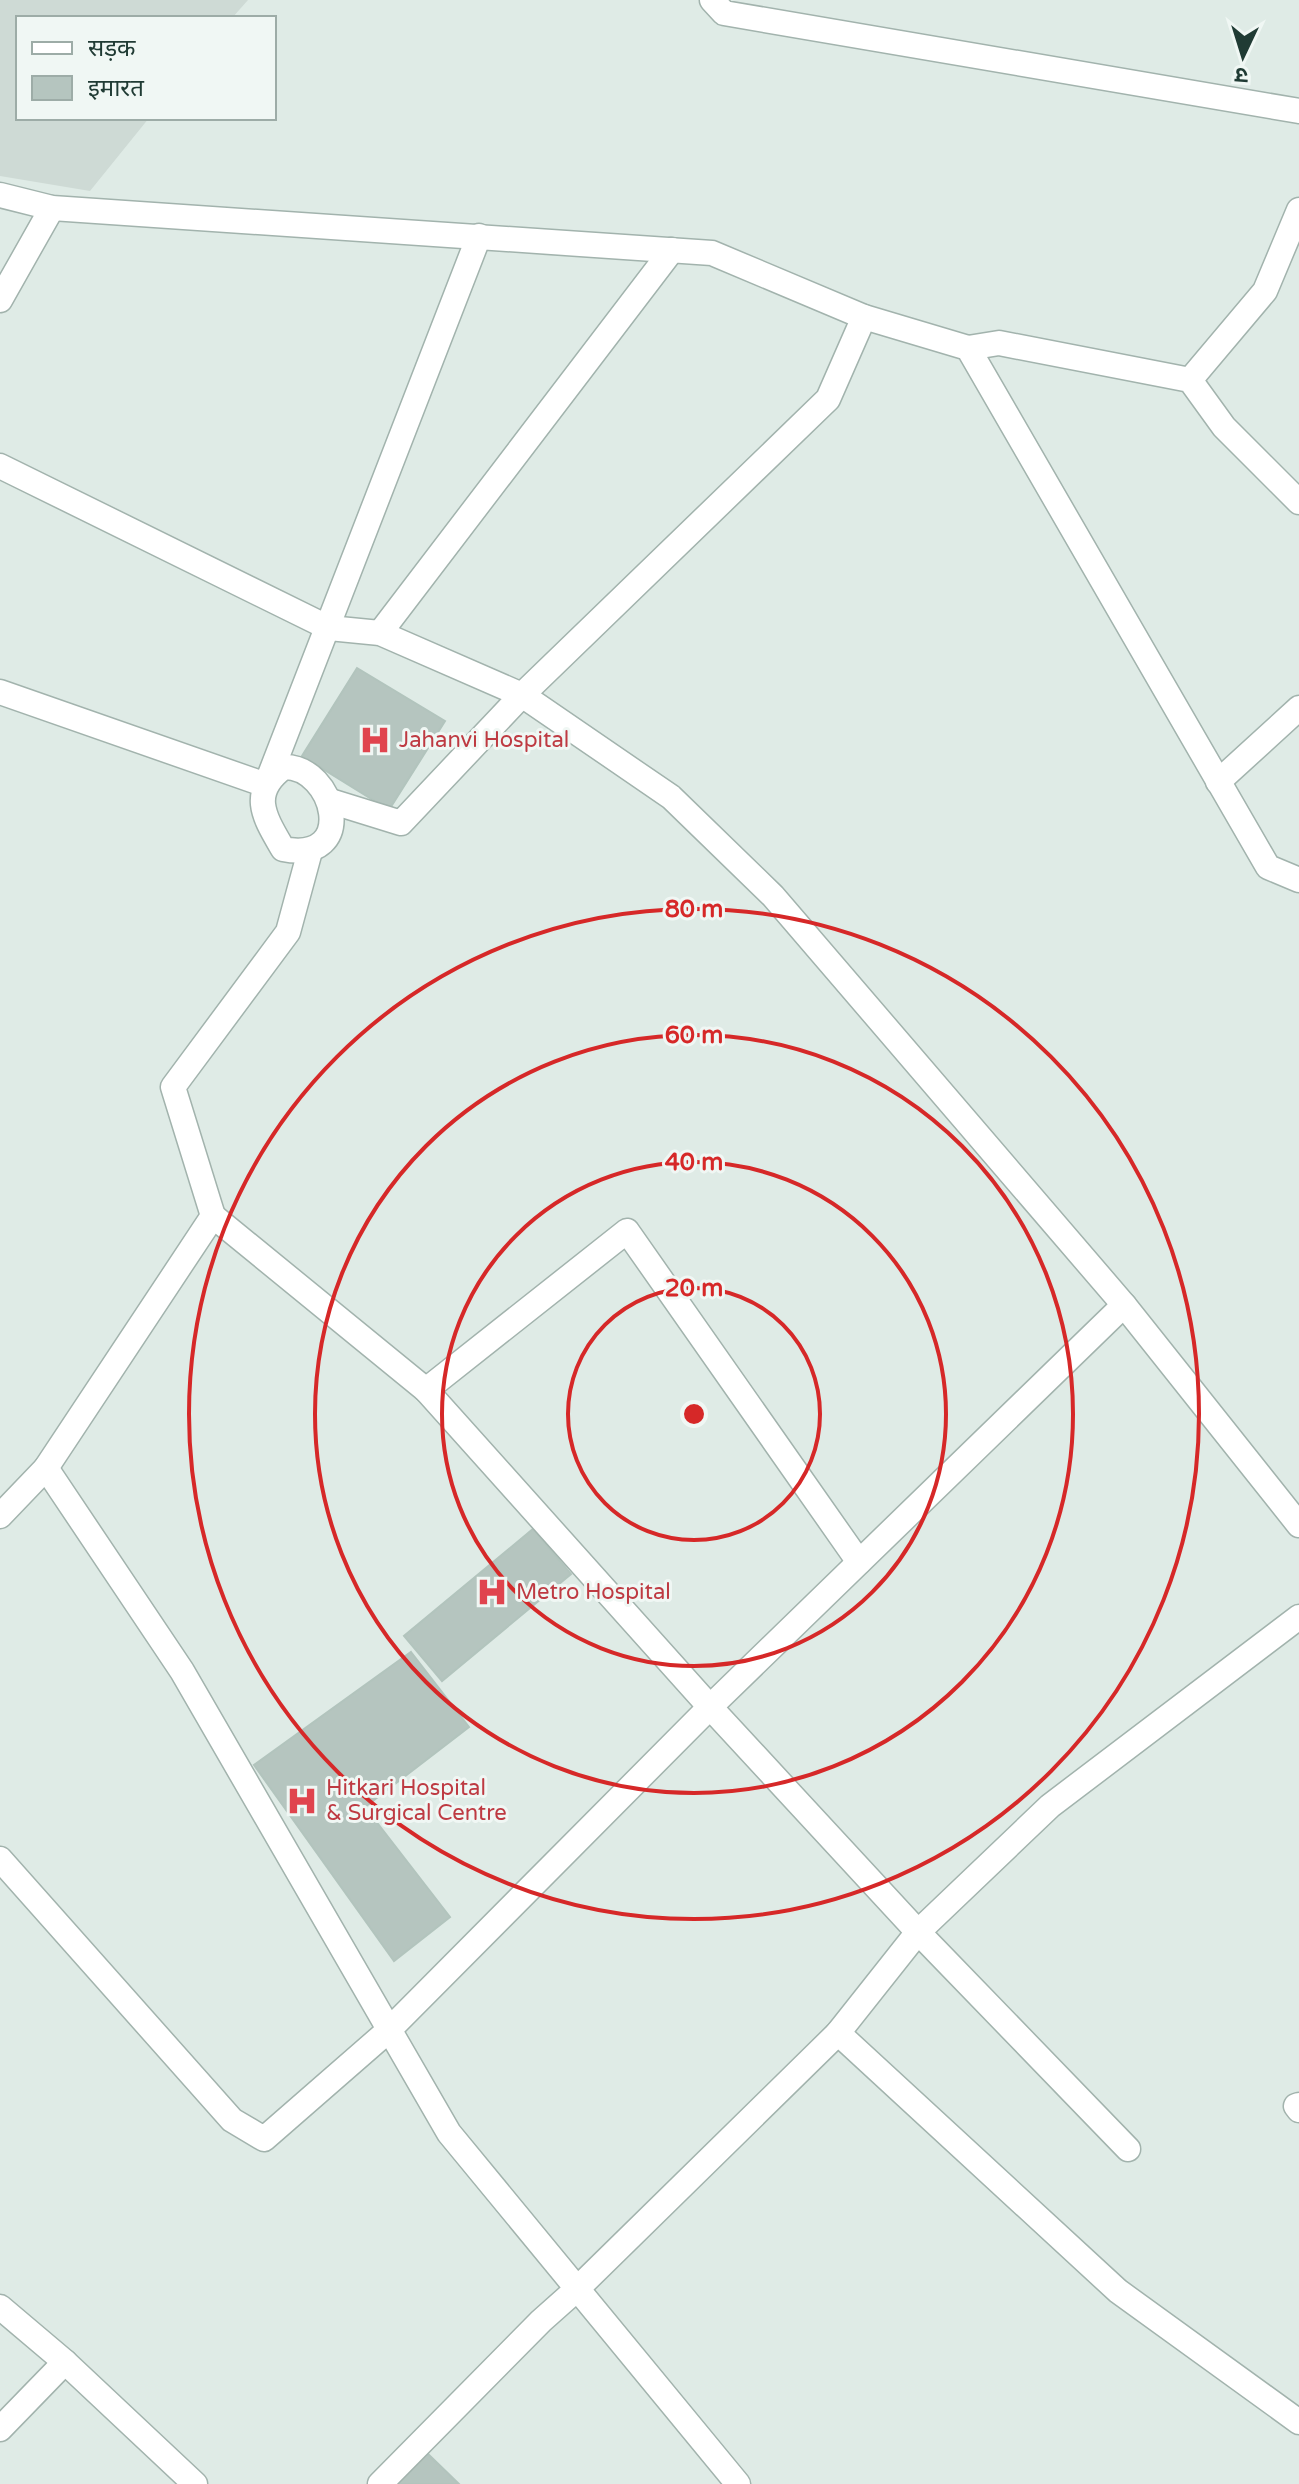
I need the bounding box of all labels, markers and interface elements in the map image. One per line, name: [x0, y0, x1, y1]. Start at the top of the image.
legend: [16, 16, 276, 120]
north arrow: [1203, 16, 1283, 96]
text: सड़क: [88, 34, 136, 63]
text: उ: [1233, 61, 1249, 88]
text: इमारत: [88, 74, 145, 103]
hospital icon: Jahanvi Hospital: [358, 723, 392, 757]
place label: Jahanvi Hospital: [399, 727, 569, 753]
text: 80 m: [665, 895, 723, 924]
text: 60 m: [665, 1021, 723, 1050]
text: 40 m: [665, 1148, 723, 1177]
text: 20 m: [665, 1274, 723, 1303]
centre of rings: [680, 1400, 708, 1428]
hospital icon: Metro Hospital: [475, 1575, 509, 1609]
place label: Metro Hospital: [516, 1579, 671, 1605]
place label: Hitkari Hospital & Surgical Centre: [326, 1775, 507, 1826]
hospital icon: Hitkari Hospital & Surgical Centre: [285, 1784, 319, 1818]

